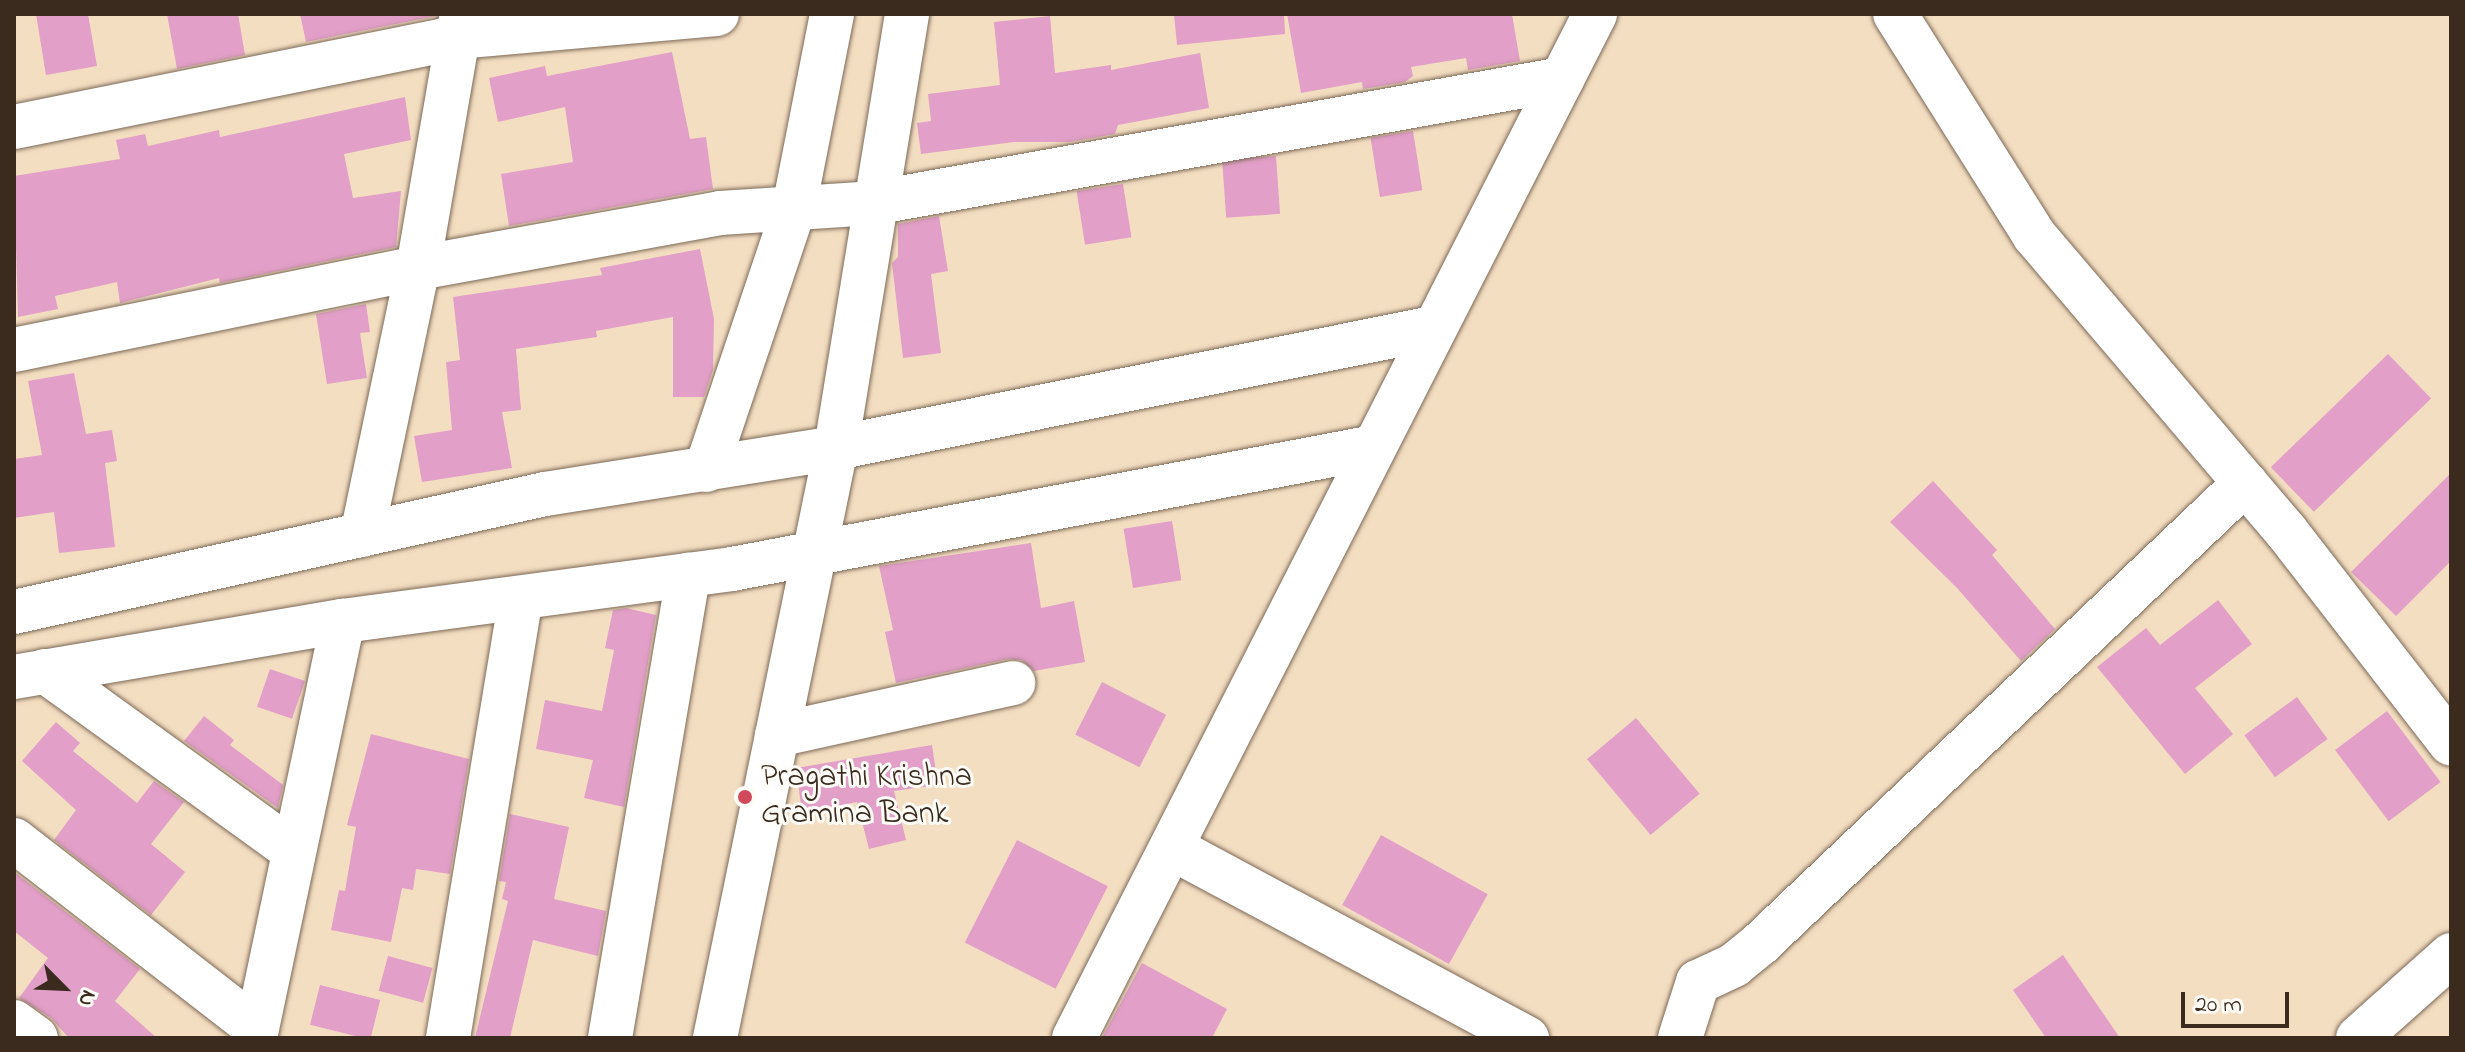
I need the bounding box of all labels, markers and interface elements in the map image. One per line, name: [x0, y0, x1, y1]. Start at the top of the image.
place label: Pragathi Krishna Gramina Bank: [761, 760, 972, 835]
marker: Pragathi Krishna Gramina Bank: [736, 788, 754, 806]
north arrow: [24, 948, 104, 1028]
scale bar: [2185, 976, 2293, 1026]
text: N: [68, 984, 104, 1011]
text: 20 m: [2195, 988, 2242, 1023]

